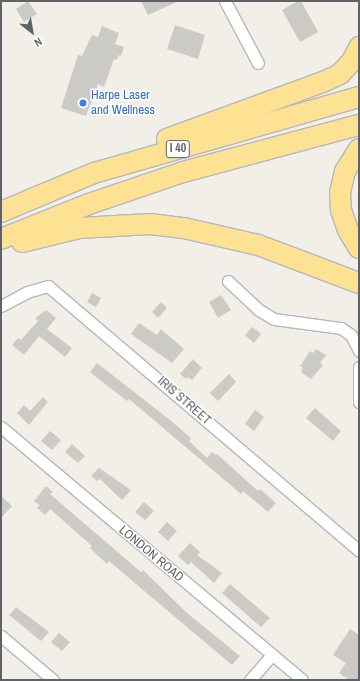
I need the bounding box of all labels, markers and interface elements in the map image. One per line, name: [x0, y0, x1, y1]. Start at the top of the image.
north arrow: [12, 12, 52, 52]
text: N: [32, 35, 45, 50]
place label: Harpe Laser and Wellness: [91, 88, 155, 119]
marker: Harpe Laser and Wellness: [78, 98, 88, 108]
road number: I 40: [165, 139, 191, 159]
street label: IRIS STREET: [154, 374, 214, 428]
street label: LONDON ROAD: [116, 523, 186, 585]

